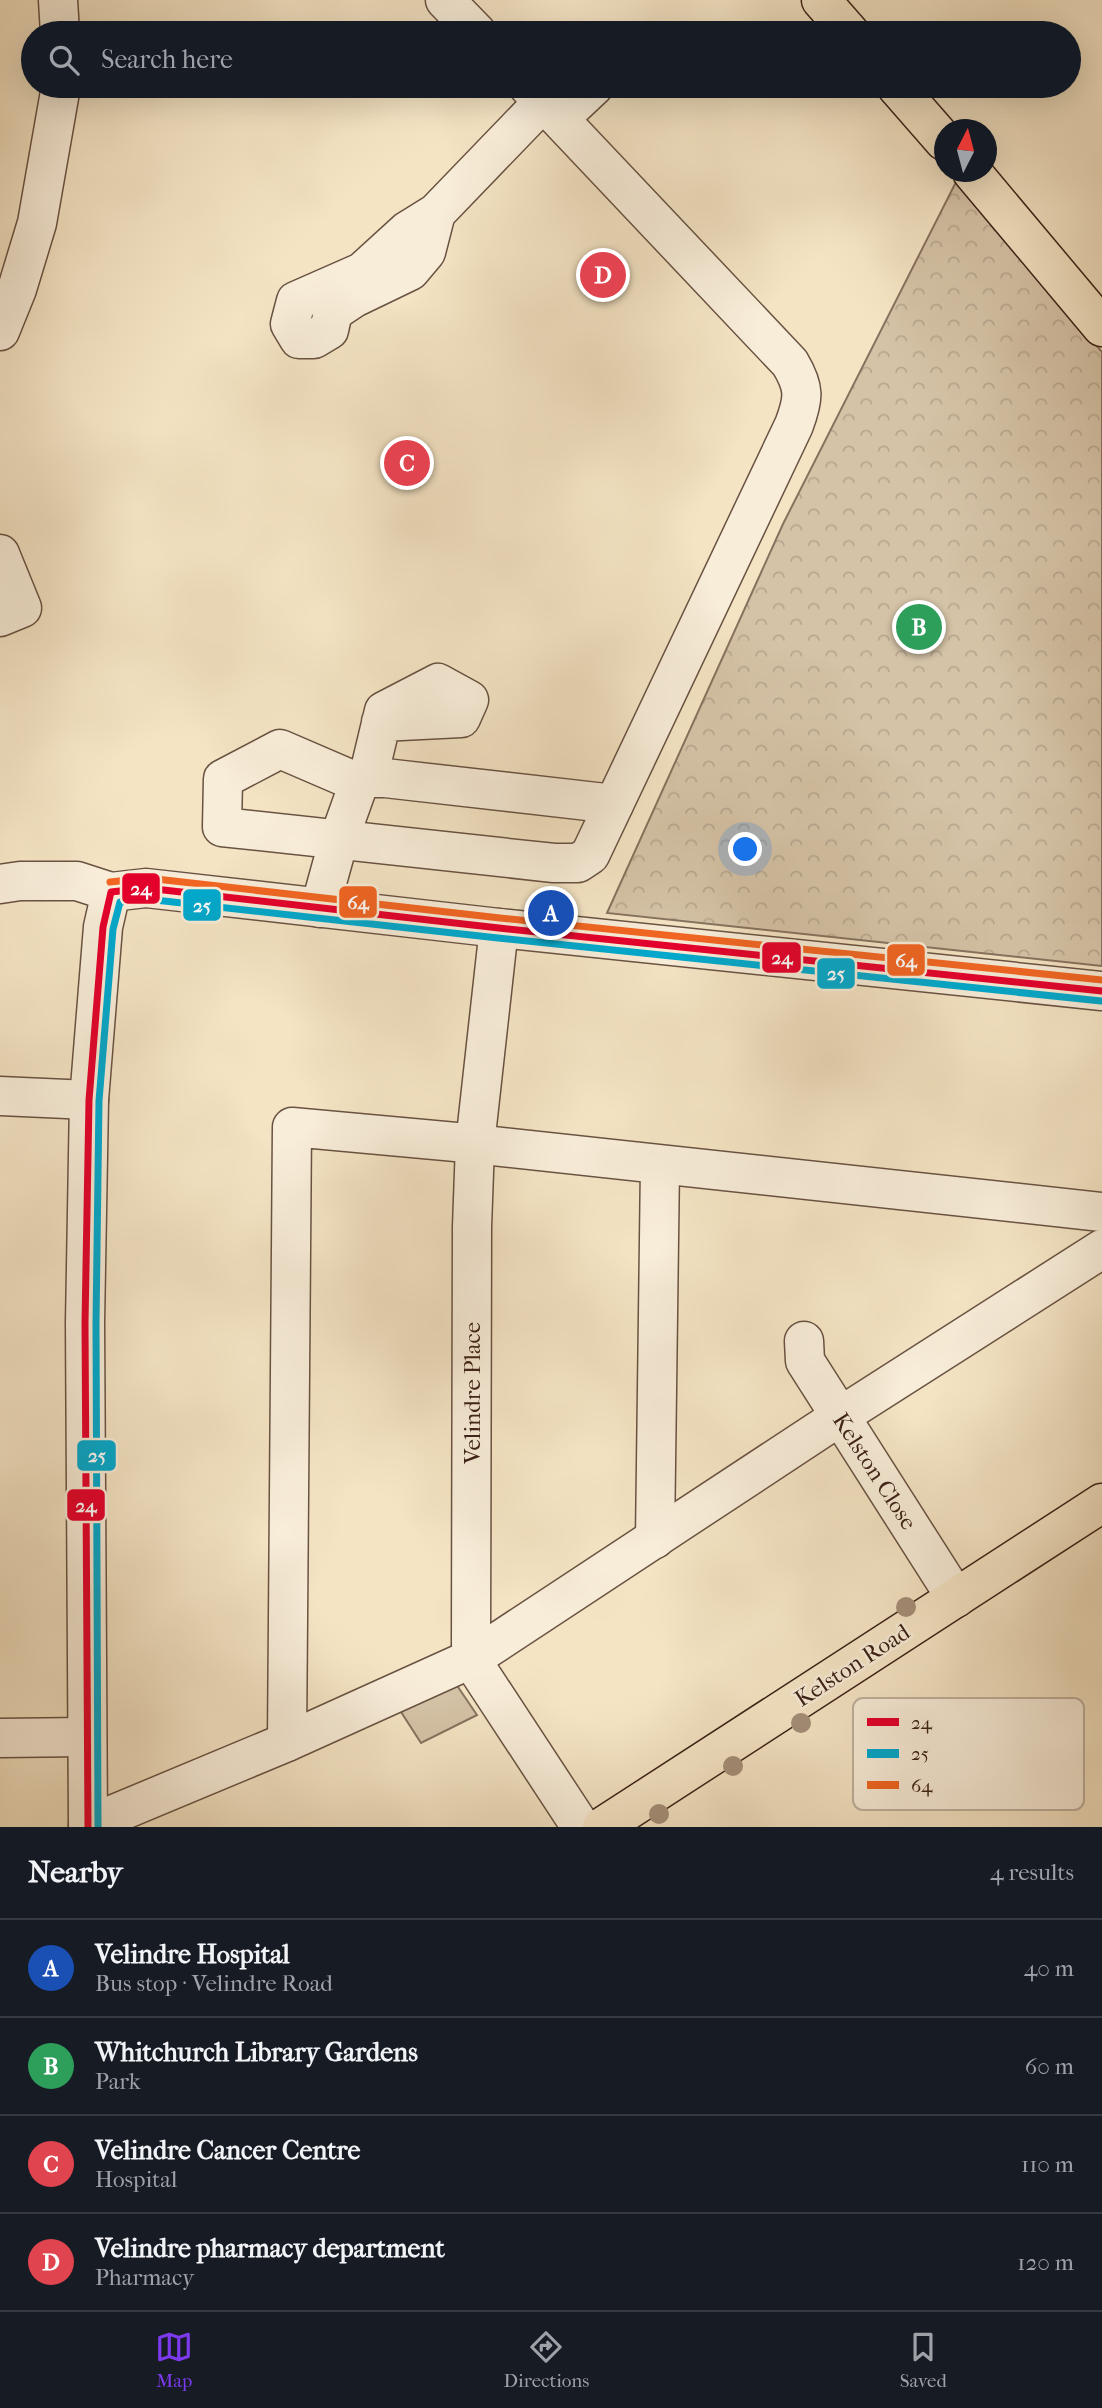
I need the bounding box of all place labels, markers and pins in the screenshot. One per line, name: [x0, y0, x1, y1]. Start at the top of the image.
pin: D: [580, 249, 626, 301]
pin: C: [384, 437, 430, 489]
pin: B: [896, 601, 942, 653]
pin: A: [528, 887, 574, 939]

